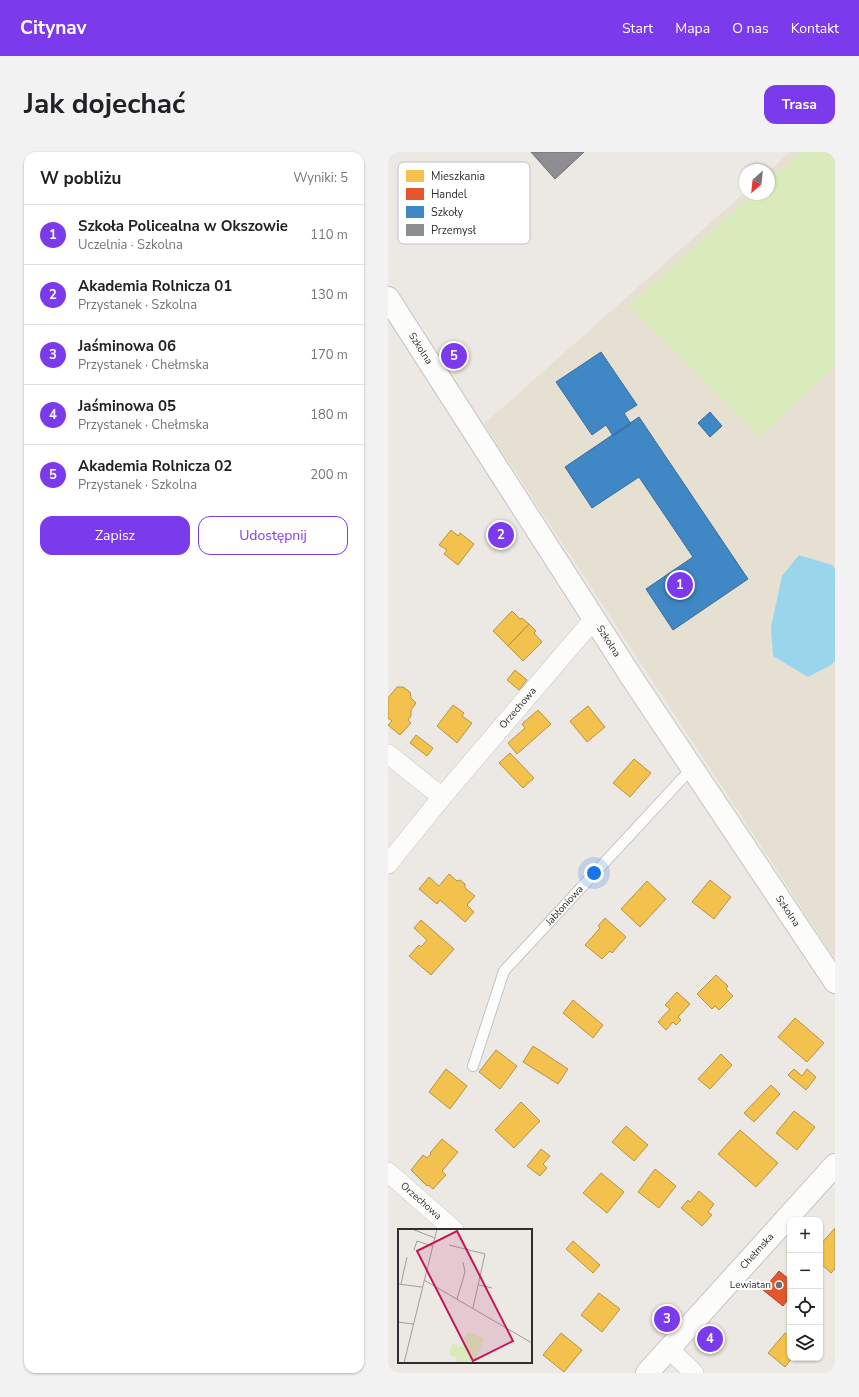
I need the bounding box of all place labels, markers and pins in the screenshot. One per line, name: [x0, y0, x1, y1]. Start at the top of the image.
pin: 5: [441, 341, 467, 371]
pin: 2: [488, 520, 514, 550]
pin: 1: [667, 570, 693, 600]
place label: Lewiatan: [730, 1278, 771, 1292]
marker: Lewiatan: [774, 1280, 784, 1290]
pin: 3: [654, 1304, 680, 1334]
pin: 4: [697, 1324, 723, 1354]

